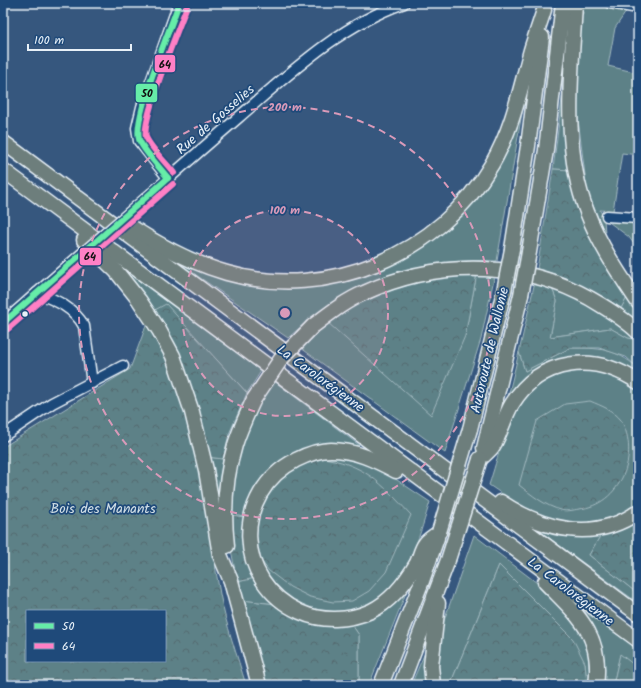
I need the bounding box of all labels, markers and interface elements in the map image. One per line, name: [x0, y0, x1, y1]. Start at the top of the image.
scale bar: [28, 26, 131, 52]
text: 100 m: [34, 31, 65, 50]
line badge: 64: [154, 54, 176, 73]
text: 64: [159, 56, 171, 74]
street label: Rue de Gosselies: [172, 79, 260, 160]
line badge: 50: [135, 83, 158, 103]
text: 50: [140, 85, 153, 103]
text: 200 m: [268, 98, 302, 117]
text: 100 m: [270, 201, 300, 220]
line badge: 64: [79, 247, 102, 266]
text: 64: [84, 248, 96, 266]
street label: Autoroute de Wallonie: [465, 284, 515, 415]
centre of rings: [278, 306, 292, 320]
unlabelled marker: [20, 309, 30, 319]
street label: La Carolorégienne: [272, 339, 369, 419]
park label: Bois des Manants: [50, 498, 156, 520]
street label: La Carolorégienne: [522, 552, 619, 632]
legend: [26, 610, 166, 662]
text: 50: [62, 617, 74, 636]
text: 64: [62, 637, 76, 656]

